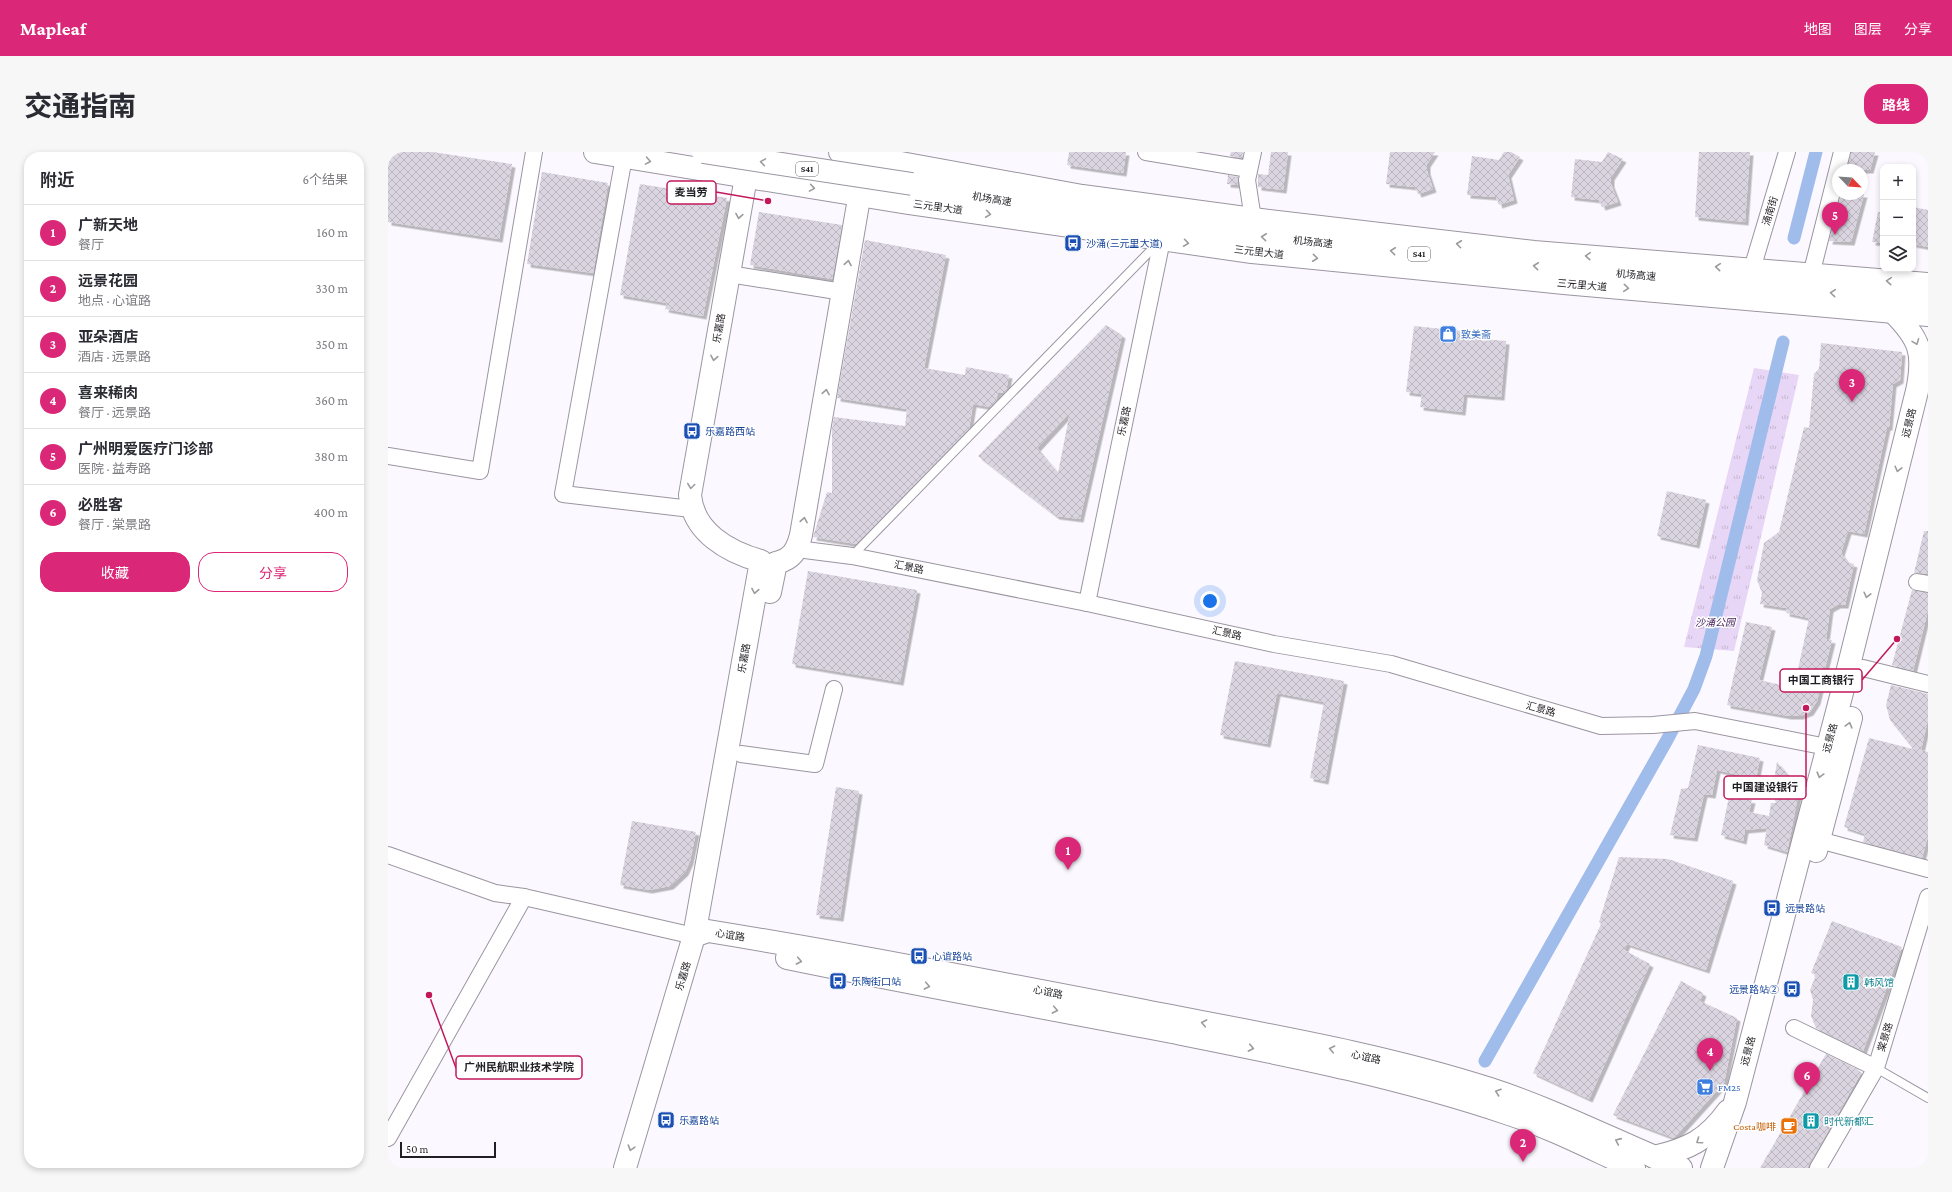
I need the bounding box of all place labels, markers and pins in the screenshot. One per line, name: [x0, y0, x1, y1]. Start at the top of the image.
callout: 麦当劳: [667, 181, 716, 204]
pin: 5: [1822, 202, 1848, 235]
bus stop icon: 沙涌(三元里大道): [1063, 233, 1083, 253]
place label: 沙涌(三元里大道): [1086, 238, 1163, 250]
shop icon: 致美斋: [1438, 324, 1458, 344]
place label: 致美斋: [1461, 329, 1491, 340]
pin: 3: [1839, 369, 1865, 402]
bus stop icon: 乐嘉路西站: [682, 421, 702, 441]
place label: 乐嘉路西站: [705, 426, 755, 437]
callout: 中国工商银行: [1780, 669, 1862, 692]
callout: 中国建设银行: [1724, 776, 1806, 799]
pin: 1: [1055, 837, 1081, 870]
bus stop icon: 远景路站: [1762, 898, 1782, 918]
place label: 远景路站: [1785, 903, 1825, 914]
bus stop icon: 心谊路站: [909, 946, 929, 966]
place label: 心谊路站: [932, 951, 972, 962]
bus stop icon: 乐陶街口站: [828, 971, 848, 991]
building icon: 韩风馆: [1841, 972, 1861, 992]
place label: 乐陶街口站: [851, 976, 901, 987]
place label: 韩风馆: [1864, 977, 1894, 988]
bus stop icon: 远景路站②: [1782, 979, 1802, 999]
place label: 远景路站②: [1729, 984, 1779, 995]
pin: 4: [1697, 1038, 1723, 1071]
callout: 广州民航职业技术学院: [456, 1056, 582, 1079]
pin: 6: [1794, 1062, 1820, 1095]
supermarket icon: FM25: [1695, 1077, 1715, 1097]
place label: FM25: [1718, 1082, 1741, 1093]
bus stop icon: 乐嘉路站: [656, 1110, 676, 1130]
building icon: 时代新都汇: [1801, 1111, 1821, 1131]
place label: 乐嘉路站: [679, 1115, 719, 1126]
cafe icon: Costa咖啡: [1779, 1116, 1799, 1136]
place label: 时代新都汇: [1824, 1116, 1874, 1127]
place label: Costa咖啡: [1733, 1121, 1776, 1132]
pin: 2: [1510, 1129, 1536, 1162]

